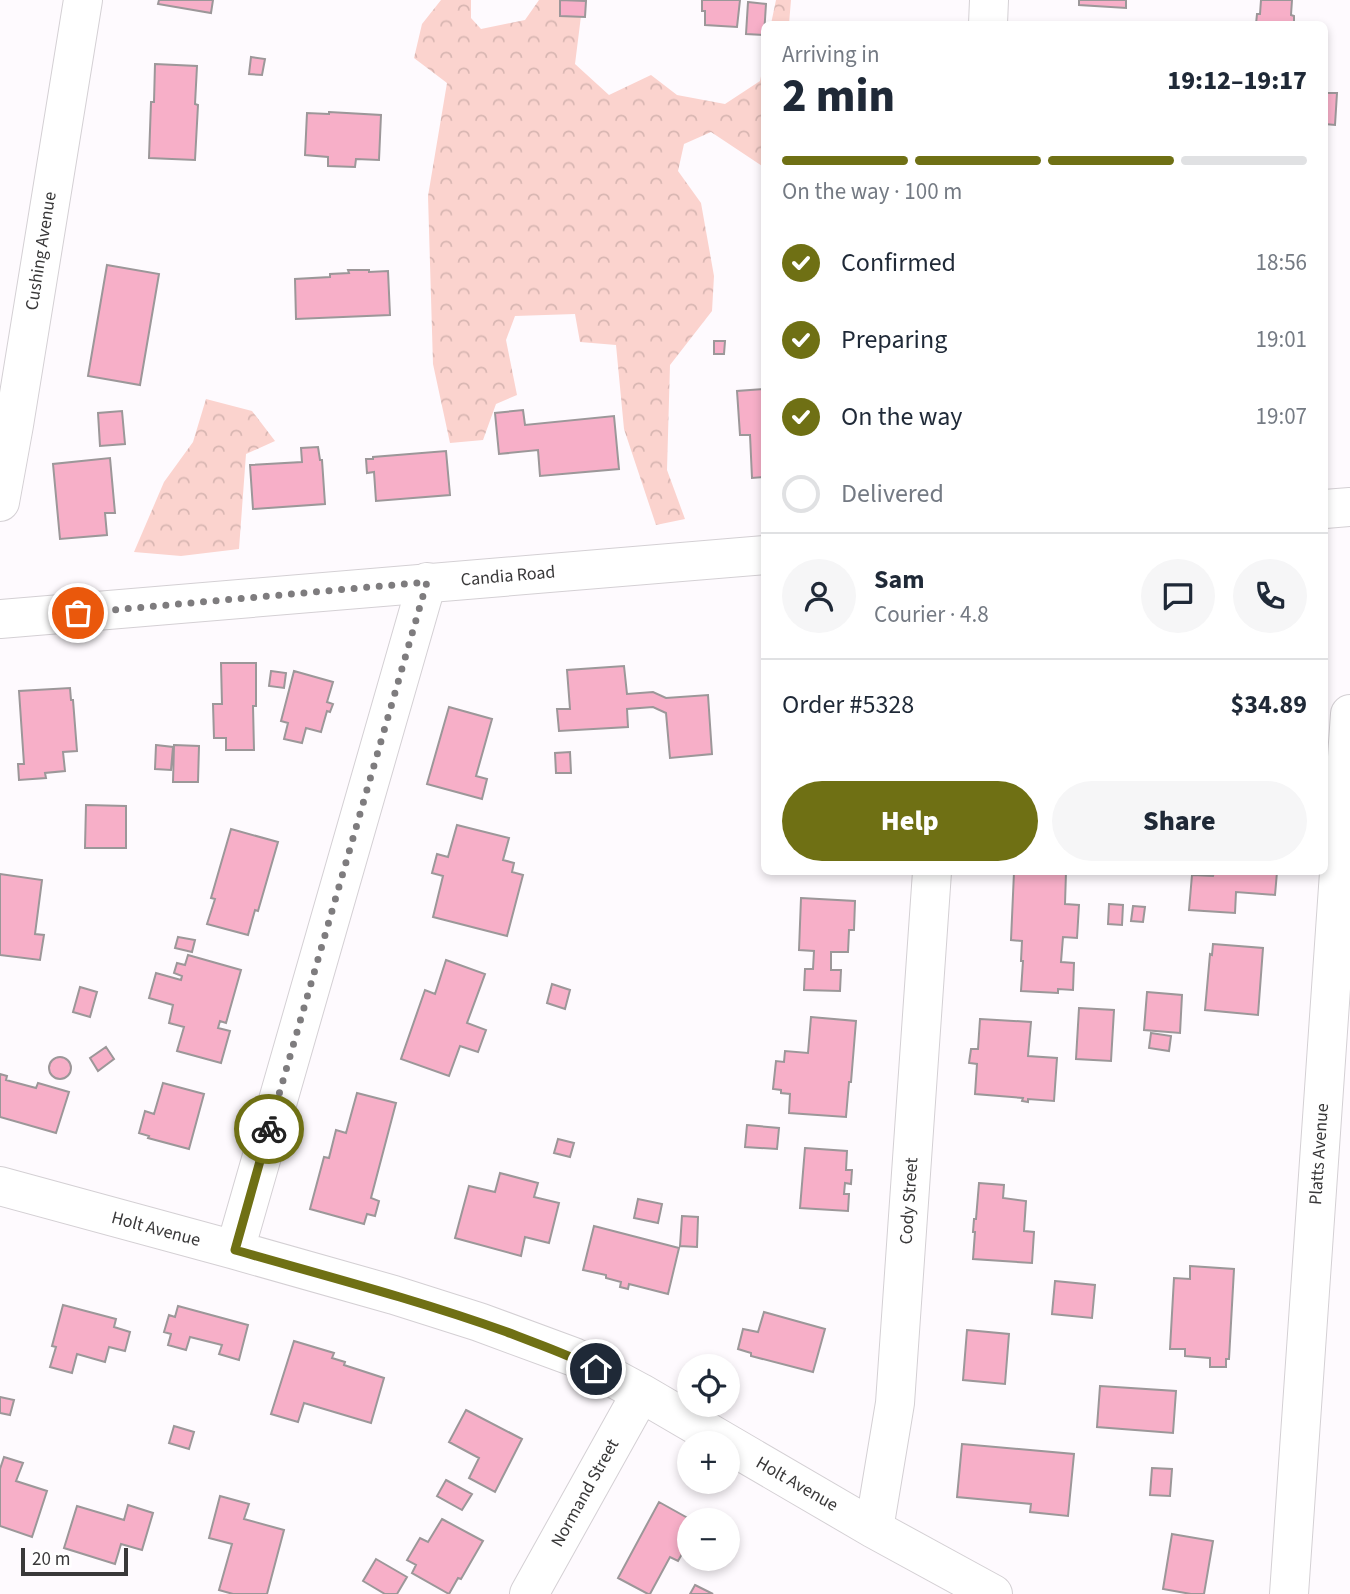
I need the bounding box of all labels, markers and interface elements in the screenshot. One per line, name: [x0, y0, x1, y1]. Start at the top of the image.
text: Arriving in: [782, 38, 880, 71]
text: 19:12–19:17: [1167, 62, 1307, 99]
text: 2 min: [782, 64, 895, 129]
text: On the way · 100 m: [782, 175, 962, 208]
street label: Cushing Avenue: [19, 190, 63, 312]
icon: check: [782, 244, 820, 282]
text: Confirmed: [841, 244, 956, 281]
text: 18:56: [1256, 246, 1307, 279]
icon: check: [782, 321, 820, 359]
text: Preparing: [841, 321, 947, 358]
text: 19:01: [1256, 323, 1307, 356]
icon: check: [782, 398, 820, 436]
text: On the way: [841, 398, 962, 435]
text: 19:07: [1256, 400, 1307, 433]
text: Delivered: [841, 475, 944, 512]
street label: Candia Road: [460, 559, 556, 593]
button: person: [782, 559, 856, 633]
button: chat: [1141, 559, 1215, 633]
button: phone: [1233, 559, 1307, 633]
text: Sam: [874, 561, 924, 598]
pin: [48, 583, 108, 643]
icon: bag: [59, 594, 97, 632]
text: Courier · 4.8: [874, 598, 989, 631]
text: Order #5328: [782, 686, 914, 723]
text: $34.89: [1231, 686, 1307, 723]
button: Help: [782, 781, 1038, 861]
button: Share: [1052, 781, 1307, 861]
courier: [234, 1094, 304, 1164]
street label: Platts Avenue: [1303, 1102, 1335, 1206]
icon: bike: [250, 1110, 288, 1148]
street label: Cody Street: [893, 1157, 925, 1245]
street label: Holt Avenue: [109, 1205, 203, 1253]
pin: [566, 1339, 626, 1399]
icon: home: [577, 1350, 615, 1388]
map controls: [677, 1354, 740, 1571]
button: locate: [677, 1354, 740, 1417]
button: +: [677, 1431, 740, 1494]
street label: Normand Street: [545, 1434, 625, 1552]
street label: Holt Avenue: [751, 1450, 843, 1518]
button: −: [677, 1508, 740, 1571]
scale bar: [21, 1545, 128, 1577]
text: 20 m: [32, 1546, 70, 1573]

